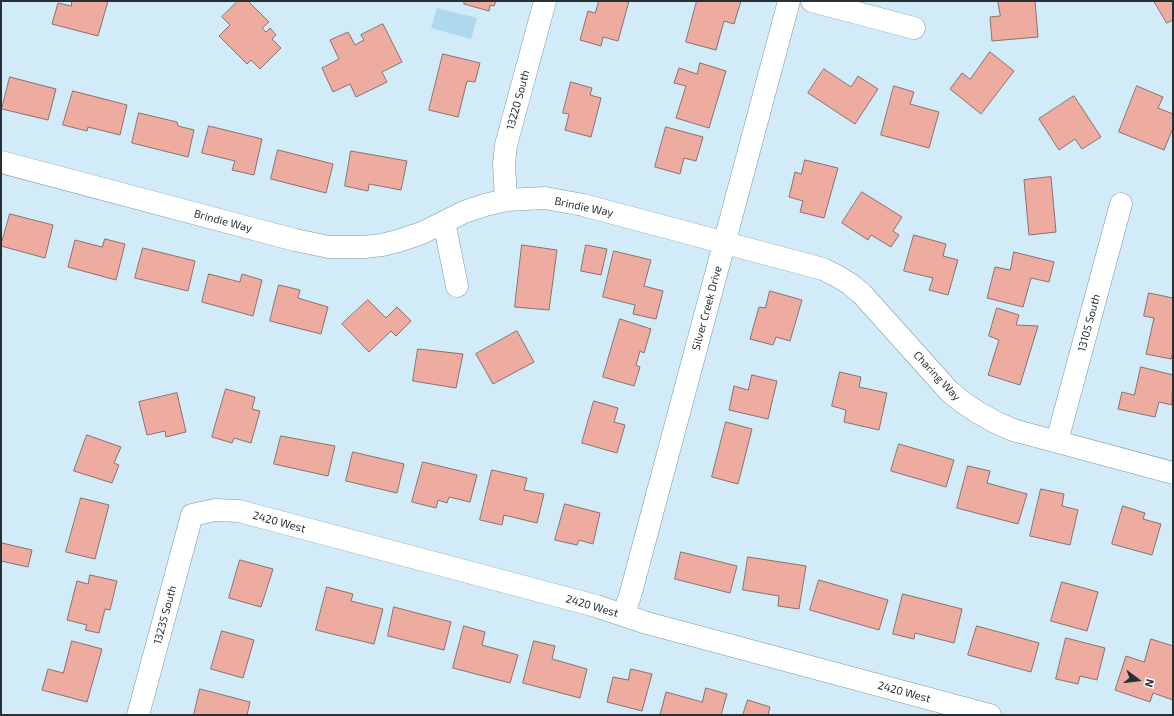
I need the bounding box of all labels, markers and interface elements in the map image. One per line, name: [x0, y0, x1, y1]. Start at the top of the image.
street label: 13220 South: [504, 69, 532, 131]
street label: Brindie Way: [553, 194, 615, 220]
street label: Brindie Way: [192, 207, 254, 235]
street label: Silver Creek Drive: [689, 264, 725, 352]
street label: 13105 South: [1075, 293, 1103, 353]
street label: Charing Way: [911, 348, 963, 404]
street label: 2420 West: [251, 509, 307, 535]
street label: 13235 South: [151, 584, 179, 646]
street label: 2420 West: [564, 592, 620, 620]
north arrow: [1118, 660, 1158, 700]
text: N: [1143, 678, 1157, 689]
street label: 2420 West: [876, 679, 932, 705]

